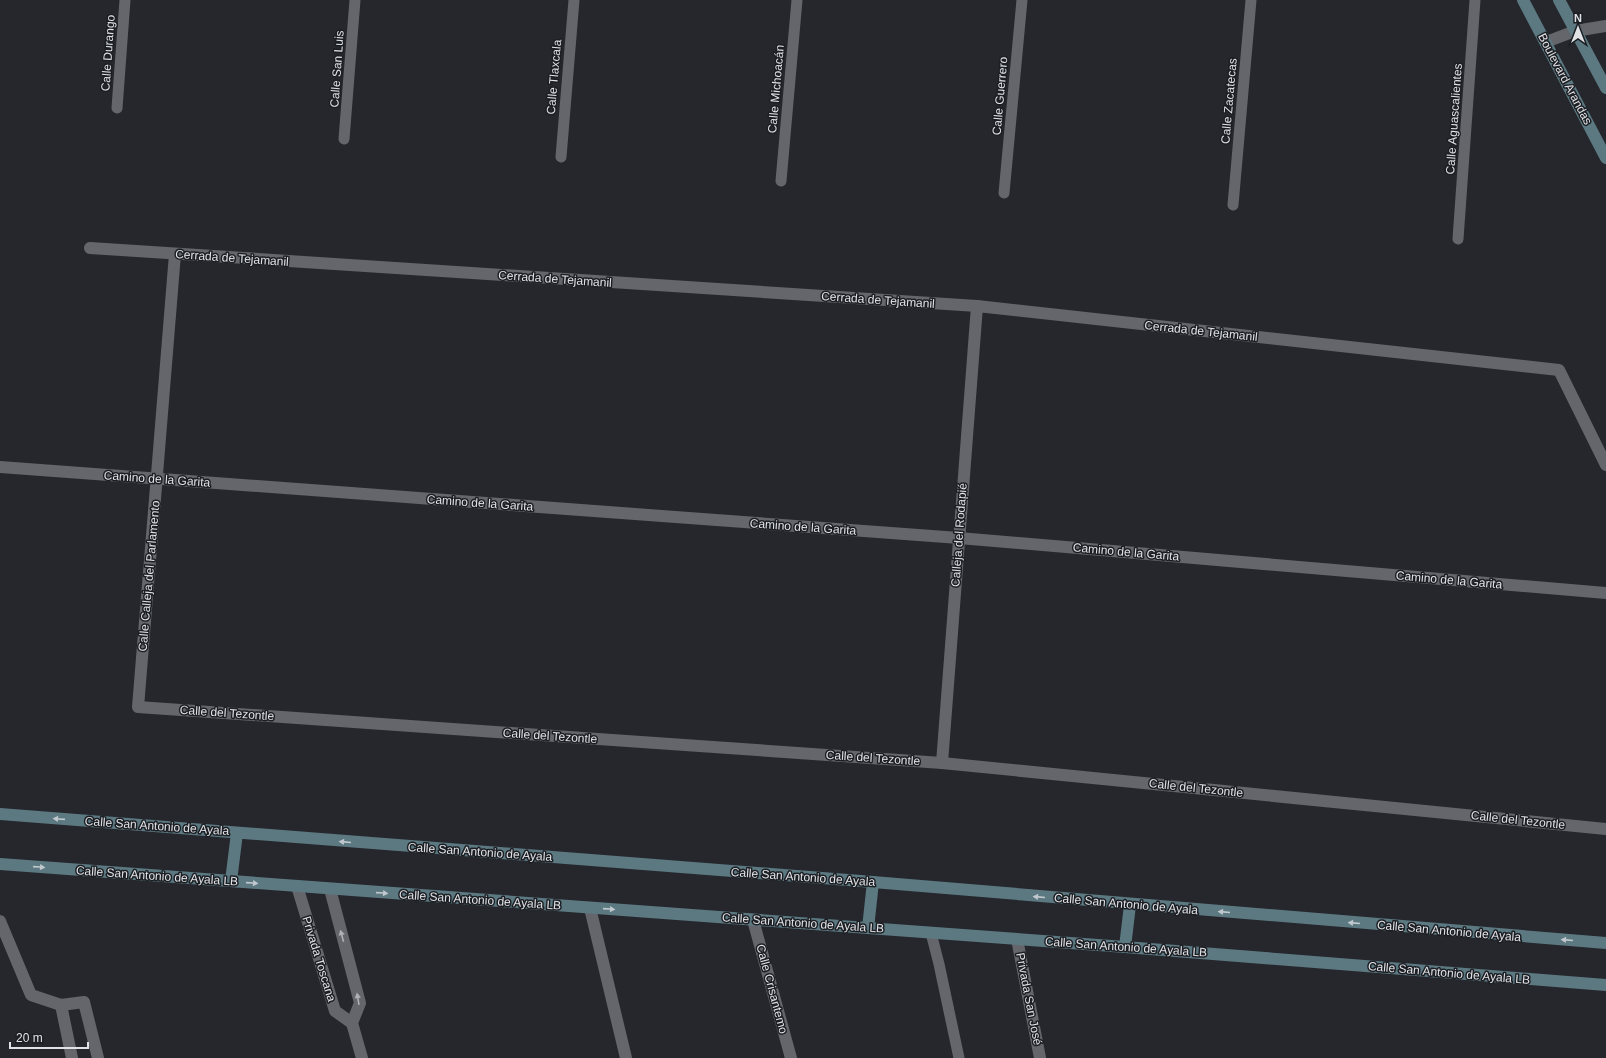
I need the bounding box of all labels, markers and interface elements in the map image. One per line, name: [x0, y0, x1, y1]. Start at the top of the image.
north arrow: [1558, 8, 1598, 48]
text: N: [1574, 12, 1582, 24]
street label: Calle Durango: [98, 14, 118, 92]
street label: Calle San Luis: [327, 30, 347, 108]
street label: Boulevard Arandas: [1535, 31, 1595, 127]
street label: Calle Tlaxcala: [544, 39, 564, 115]
street label: Calle Michoacán: [765, 44, 787, 134]
street label: Calle Guerrero: [990, 56, 1010, 136]
street label: Calle Zacatecas: [1218, 58, 1240, 144]
street label: Calle Aguascalientes: [1443, 63, 1465, 175]
street label: Cerrada de Tejamanil: [175, 247, 289, 269]
street label: Cerrada de Tejamanil: [498, 268, 612, 290]
street label: Cerrada de Tejamanil: [821, 289, 935, 311]
street label: Cerrada de Tejamanil: [1144, 318, 1258, 344]
street label: Camino de la Garita: [103, 468, 211, 490]
street label: Calleja del Rodapié: [948, 482, 970, 587]
street label: Camino de la Garita: [426, 492, 534, 514]
street label: Calle Calleja del Parlamento: [135, 500, 163, 652]
street label: Camino de la Garita: [749, 516, 857, 538]
street label: Camino de la Garita: [1072, 540, 1180, 564]
street label: Camino de la Garita: [1395, 568, 1503, 592]
street label: Calle del Tezontle: [179, 703, 275, 723]
street label: Calle del Tezontle: [502, 726, 598, 746]
street label: Calle del Tezontle: [825, 748, 921, 768]
street label: Calle del Tezontle: [1148, 776, 1244, 800]
street label: Calle del Tezontle: [1470, 808, 1566, 832]
street label: Calle San Antonio de Ayala: [84, 814, 230, 838]
one-way arrow: [53, 815, 65, 822]
one-way arrow: [339, 838, 351, 845]
street label: Calle San Antonio de Ayala: [407, 840, 553, 864]
street label: Calle San Antonio de Ayala LB: [75, 863, 239, 889]
one-way arrow: [33, 864, 45, 870]
street label: Calle San Antonio de Ayala: [730, 865, 876, 889]
one-way arrow: [246, 879, 258, 886]
street label: Calle San Antonio de Ayala LB: [398, 887, 562, 913]
one-way arrow: [376, 889, 388, 896]
street label: Calle San Antonio de Ayala: [1053, 891, 1199, 917]
one-way arrow: [1033, 893, 1045, 900]
one-way arrow: [603, 906, 615, 913]
one-way arrow: [1218, 909, 1230, 916]
street label: Calle San Antonio de Ayala LB: [721, 910, 885, 936]
street label: Privada Toscana: [299, 915, 339, 1004]
street label: Calle San Antonio de Ayala: [1376, 918, 1522, 944]
one-way arrow: [1348, 920, 1360, 926]
one-way arrow: [339, 930, 345, 942]
street label: Calle San Antonio de Ayala LB: [1044, 934, 1208, 960]
one-way arrow: [1561, 937, 1573, 944]
street label: Calle Crisantemo: [753, 943, 791, 1036]
street label: Privada San José: [1013, 951, 1045, 1047]
street label: Calle San Antonio de Ayala LB: [1367, 959, 1531, 987]
one-way arrow: [355, 992, 361, 1005]
scale bar: [10, 1024, 88, 1050]
text: 20 m: [16, 1031, 43, 1045]

